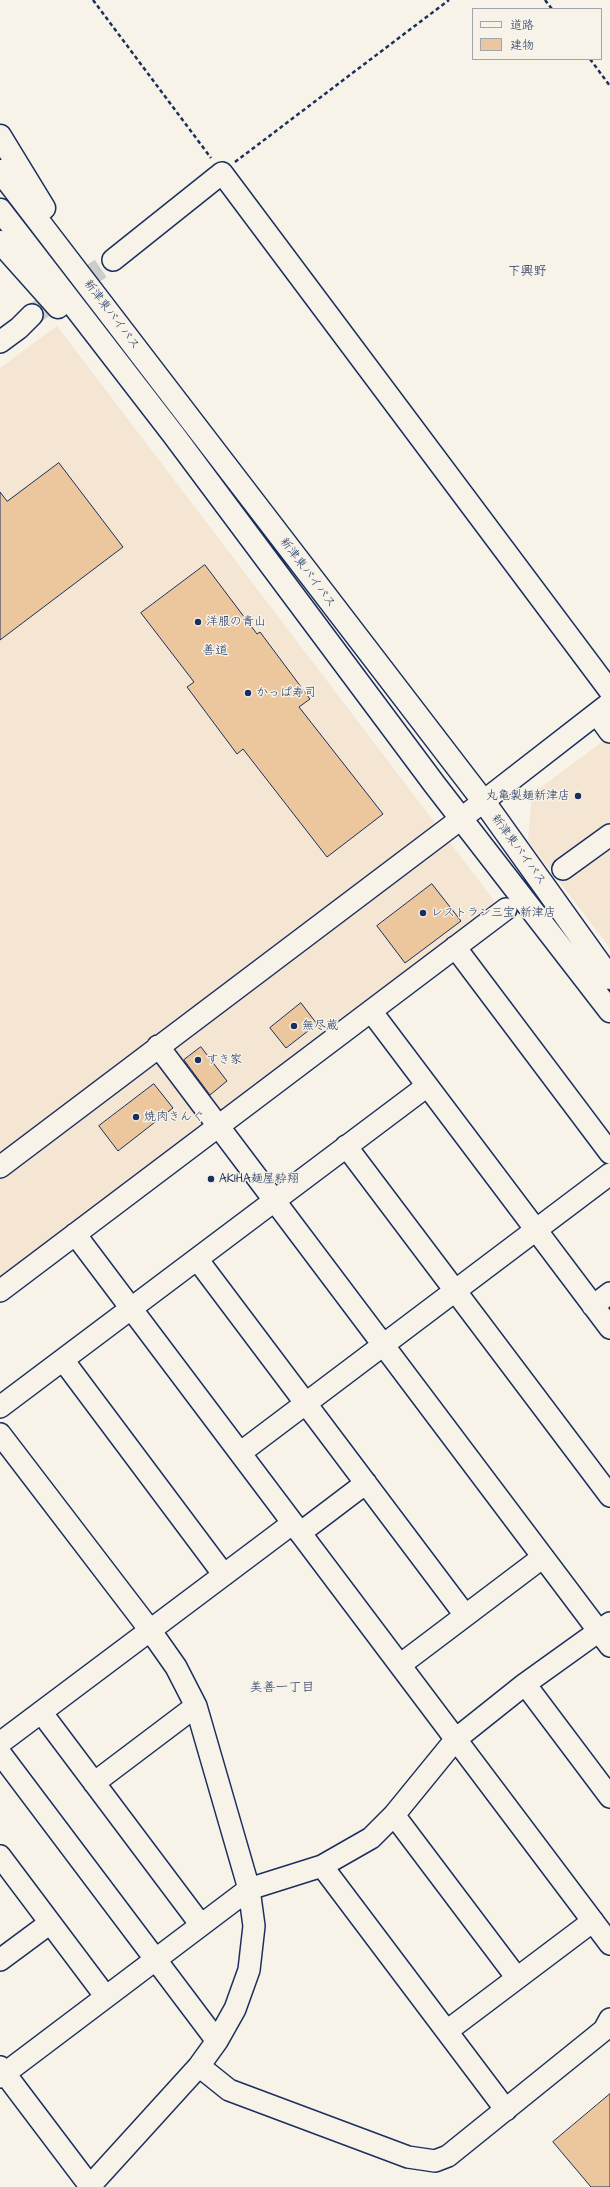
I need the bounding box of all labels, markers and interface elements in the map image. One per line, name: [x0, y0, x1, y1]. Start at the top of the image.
legend: [472, 8, 602, 60]
text: 道路: [510, 17, 534, 34]
text: 建物: [510, 37, 534, 54]
district label: 下興野: [508, 264, 546, 280]
street label: 新津東バイパス: [80, 277, 142, 353]
street label: 新津東バイパス: [276, 535, 338, 611]
place label: 洋服の青山: [206, 615, 266, 629]
marker: 洋服の青山: [193, 617, 203, 627]
district label: 善道: [202, 643, 228, 659]
place label: かっぱ寿司: [256, 686, 316, 700]
marker: かっぱ寿司: [243, 688, 253, 698]
place label: 丸亀製麺新津店: [486, 789, 570, 803]
marker: 丸亀製麺新津店: [573, 791, 583, 801]
street label: 新津東バイパス: [487, 812, 549, 888]
place label: レストラン三宝 新津店: [431, 906, 556, 920]
marker: レストラン三宝 新津店: [418, 908, 428, 918]
place label: 無尽蔵: [302, 1019, 338, 1033]
marker: 無尽蔵: [289, 1021, 299, 1031]
place label: すき家: [206, 1053, 242, 1067]
marker: すき家: [193, 1055, 203, 1065]
place label: 焼肉きんぐ: [144, 1110, 204, 1124]
marker: 焼肉きんぐ: [131, 1112, 141, 1122]
place label: AKIHA麺屋粋翔: [219, 1172, 299, 1186]
marker: AKIHA麺屋粋翔: [206, 1174, 216, 1184]
district label: 美善一丁目: [250, 1680, 314, 1696]

